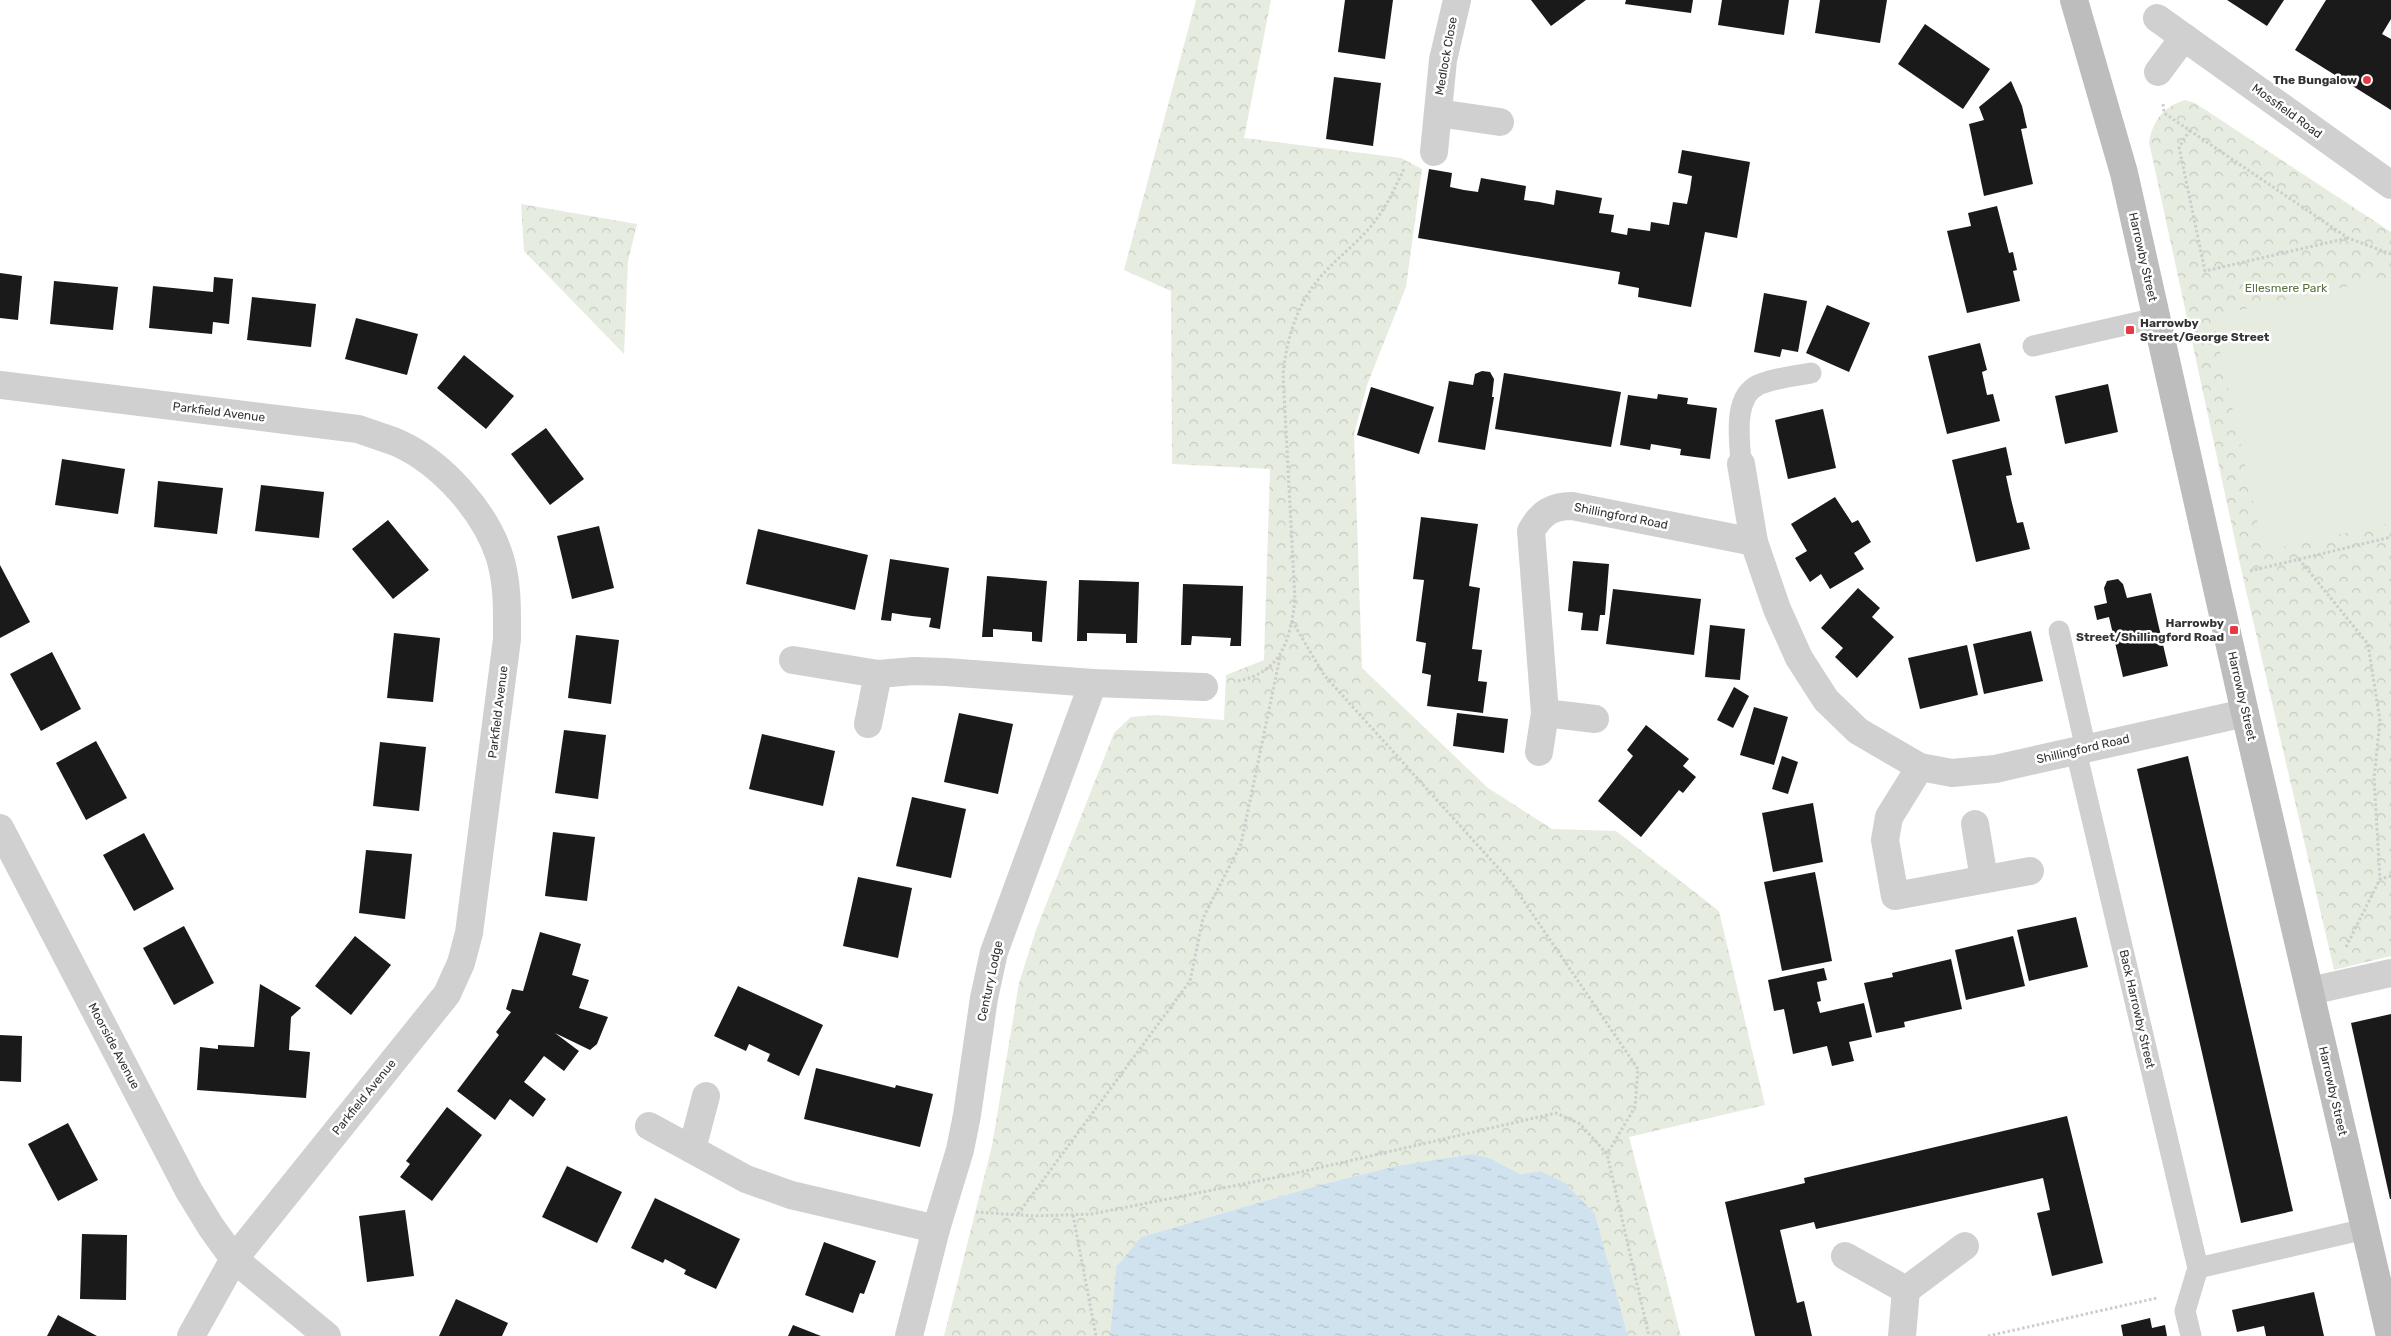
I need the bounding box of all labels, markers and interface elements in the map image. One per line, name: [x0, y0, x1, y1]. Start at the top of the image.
street label: Medlock Close: [1432, 15, 1460, 96]
place label: The Bungalow: [2273, 73, 2357, 87]
marker: The Bungalow: [2361, 74, 2373, 86]
street label: Mossfield Road: [2249, 81, 2325, 141]
street label: Harrowby Street: [2126, 211, 2160, 303]
park label: Ellesmere Park: [2245, 281, 2328, 295]
place label: Harrowby Street/George Street: [2140, 316, 2270, 344]
marker: Harrowby Street/George Street: [2124, 324, 2136, 336]
street label: Parkfield Avenue: [172, 399, 266, 425]
street label: Shillingford Road: [1573, 500, 1669, 532]
place label: Harrowby Street/Shillingford Road: [2076, 616, 2224, 644]
marker: Harrowby Street/Shillingford Road: [2228, 624, 2240, 636]
street label: Harrowby Street: [2225, 650, 2259, 742]
street label: Parkfield Avenue: [485, 665, 511, 759]
street label: Shillingford Road: [2035, 731, 2131, 767]
street label: Century Lodge: [975, 939, 1005, 1023]
street label: Back Harrowby Street: [2116, 948, 2158, 1070]
street label: Moorside Avenue: [85, 1001, 143, 1092]
street label: Harrowby Street: [2316, 1045, 2350, 1137]
street label: Parkfield Avenue: [329, 1056, 399, 1138]

